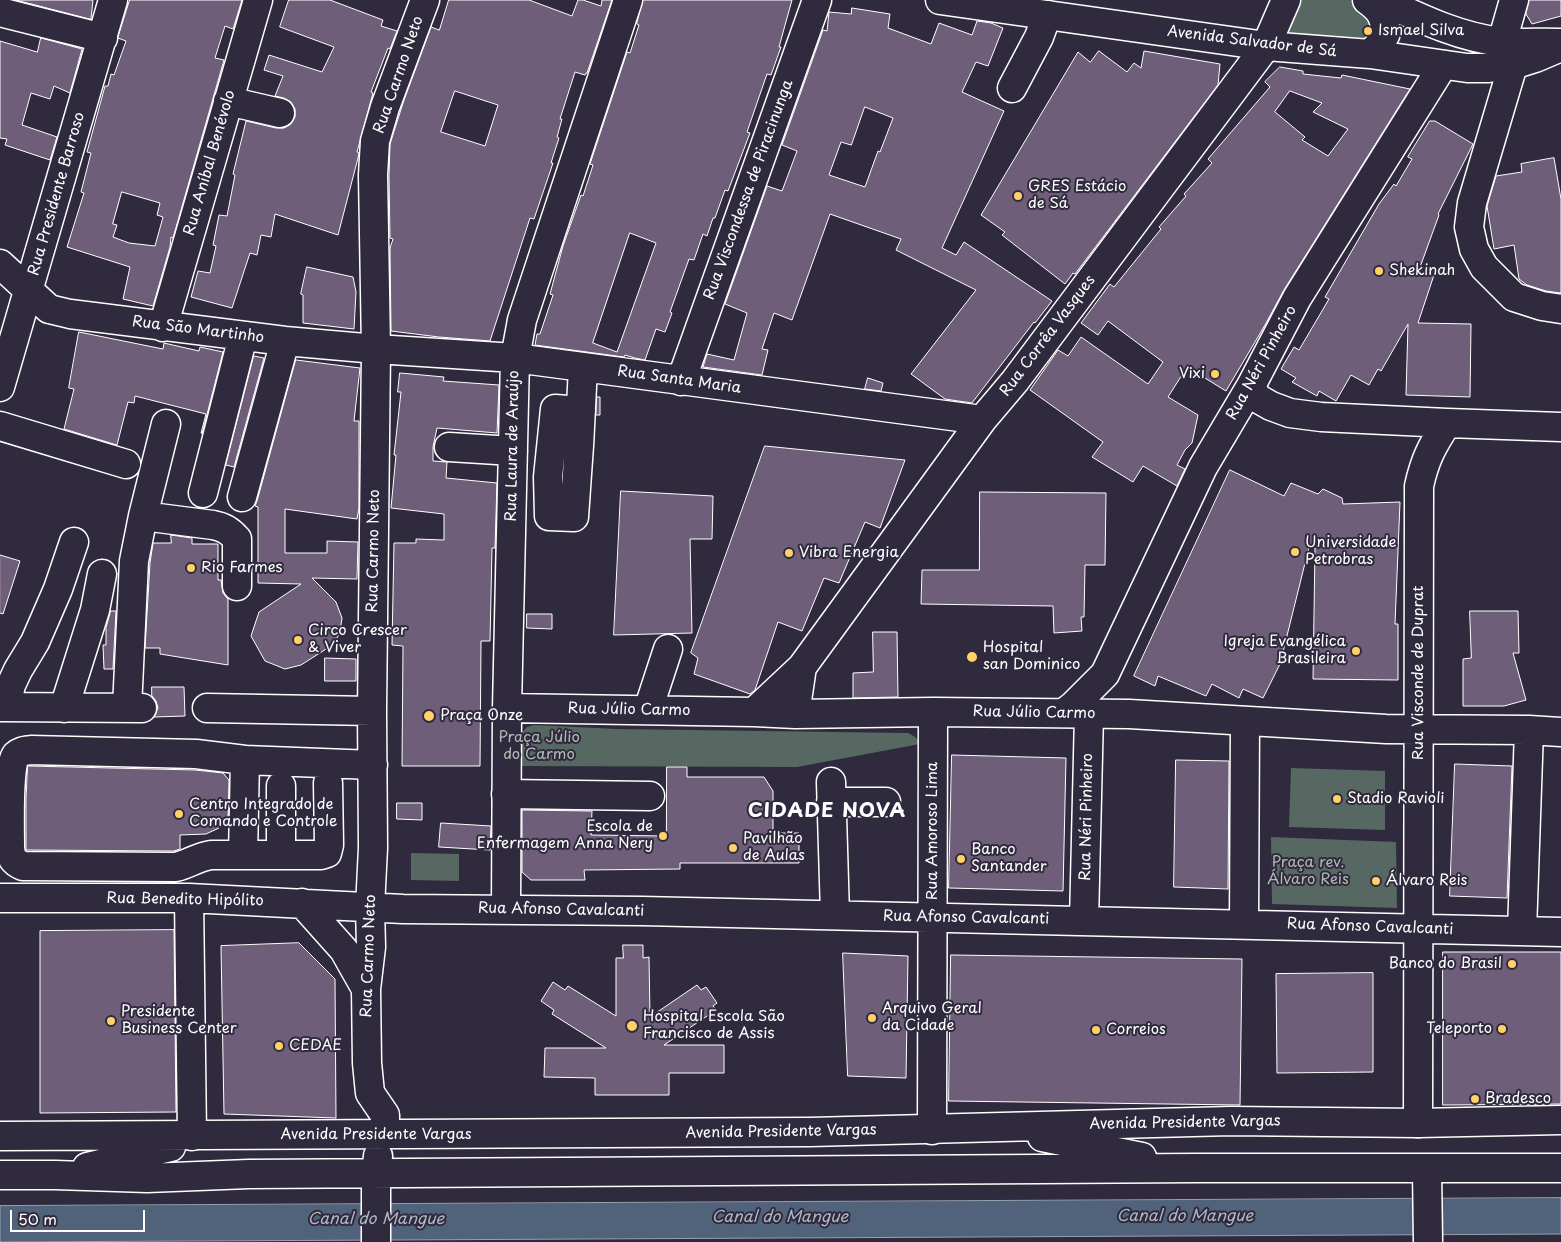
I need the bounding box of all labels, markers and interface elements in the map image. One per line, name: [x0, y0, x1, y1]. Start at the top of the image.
street label: Rua Carmo Neto: [370, 14, 428, 136]
place label: Ismael Silva: [1378, 22, 1464, 40]
street label: Avenida Salvador de Sá: [1166, 23, 1338, 61]
marker: Ismael Silva: [1362, 25, 1374, 37]
street label: Rua Viscondessa de Piracinunga: [701, 78, 797, 302]
street label: Rua Aníbal Benévolo: [181, 88, 239, 238]
street label: Rua Presidente Barroso: [25, 110, 89, 278]
place label: GRES Estácio de Sá: [1028, 178, 1126, 213]
marker: GRES Estácio de Sá: [1012, 190, 1024, 202]
place label: Shekinah: [1389, 262, 1455, 280]
marker: Shekinah: [1373, 265, 1385, 277]
street label: Rua Corrêa Vasques: [997, 272, 1099, 400]
street label: Rua Néri Pinheiro: [1223, 303, 1301, 423]
street label: Rua São Martinho: [131, 313, 265, 347]
street label: Rua Santa Maria: [616, 362, 742, 398]
place label: Vixi: [1179, 365, 1205, 383]
marker: Vixi: [1209, 368, 1221, 380]
street label: Rua Laura de Araújo: [503, 370, 523, 522]
street label: Rua Carmo Neto: [364, 489, 384, 613]
place label: Universidade Petrobras: [1305, 534, 1397, 569]
place label: Vibra Energia: [799, 544, 899, 562]
marker: Universidade Petrobras: [1289, 546, 1301, 558]
marker: Vibra Energia: [783, 547, 795, 559]
place label: Rio Farmes: [201, 559, 283, 577]
marker: Rio Farmes: [185, 562, 197, 574]
street label: Rua Visconde de Duprat: [1410, 586, 1428, 760]
place label: Circo Crescer & Viver: [308, 622, 407, 657]
place label: Igreja Evangélica Brasileira: [1223, 633, 1346, 668]
marker: Circo Crescer & Viver: [292, 634, 304, 646]
place label: Hospital san Dominico: [983, 639, 1080, 674]
marker: Igreja Evangélica Brasileira: [1350, 645, 1362, 657]
marker: Hospital san Dominico: [965, 650, 979, 664]
street label: Rua Júlio Carmo: [567, 700, 691, 720]
street label: Rua Júlio Carmo: [972, 703, 1096, 723]
place label: Praça Onze: [440, 707, 523, 725]
marker: Praça Onze: [422, 709, 436, 723]
park label: Praça Júlio do Carmo: [498, 729, 580, 764]
street label: Rua Néri Pinheiro: [1077, 753, 1097, 881]
street label: Rua Amoroso Lima: [924, 762, 942, 900]
place label: Stadio Ravioli: [1347, 790, 1445, 808]
marker: Stadio Ravioli: [1331, 793, 1343, 805]
place label: Centro Integrado de Comando e Controle: [189, 796, 337, 831]
district label: CIDADE NOVA: [746, 799, 908, 823]
marker: Centro Integrado de Comando e Controle: [173, 808, 185, 820]
place label: Escola de Enfermagem Anna Nery: [477, 818, 653, 853]
marker: Escola de Enfermagem Anna Nery: [657, 830, 669, 842]
place label: Pavilhão de Aulas: [743, 830, 805, 865]
place label: Banco Santander: [971, 841, 1047, 876]
marker: Pavilhão de Aulas: [727, 842, 739, 854]
marker: Banco Santander: [955, 853, 967, 865]
park label: Praça rev. Álvaro Reis: [1267, 854, 1349, 889]
place label: Álvaro Reis: [1386, 872, 1467, 890]
marker: Álvaro Reis: [1370, 875, 1382, 887]
street label: Rua Benedito Hipólito: [106, 890, 264, 910]
street label: Rua Carmo Neto: [358, 894, 380, 1018]
street label: Rua Afonso Cavalcanti: [478, 900, 644, 920]
street label: Rua Afonso Cavalcanti: [883, 908, 1049, 928]
street label: Rua Afonso Cavalcanti: [1286, 915, 1454, 939]
place label: Banco do Brasil: [1389, 955, 1502, 973]
marker: Banco do Brasil: [1506, 958, 1518, 970]
place label: Arquivo Geral da Cidade: [882, 1000, 982, 1035]
place label: Presidente Business Center: [121, 1003, 237, 1038]
place label: Hospital Escola São Francisco de Assis: [643, 1008, 785, 1043]
marker: Arquivo Geral da Cidade: [866, 1012, 878, 1024]
marker: Presidente Business Center: [105, 1015, 117, 1027]
marker: Hospital Escola São Francisco de Assis: [625, 1019, 639, 1033]
place label: Teleporto: [1426, 1020, 1492, 1038]
place label: Correios: [1106, 1021, 1166, 1039]
marker: Teleporto: [1496, 1023, 1508, 1035]
marker: Correios: [1090, 1024, 1102, 1036]
place label: CEDAE: [289, 1037, 342, 1055]
marker: CEDAE: [273, 1040, 285, 1052]
place label: Bradesco: [1485, 1090, 1551, 1108]
marker: Bradesco: [1469, 1093, 1481, 1105]
street label: Avenida Presidente Vargas: [1089, 1112, 1281, 1134]
street label: Avenida Presidente Vargas: [685, 1121, 877, 1143]
street label: Avenida Presidente Vargas: [280, 1126, 472, 1144]
scale bar: [12, 1200, 148, 1232]
text: 50 m: [18, 1207, 57, 1230]
water label: Canal do Mangue: [1117, 1207, 1253, 1227]
water label: Canal do Mangue: [712, 1208, 848, 1228]
water label: Canal do Mangue: [308, 1210, 444, 1230]

